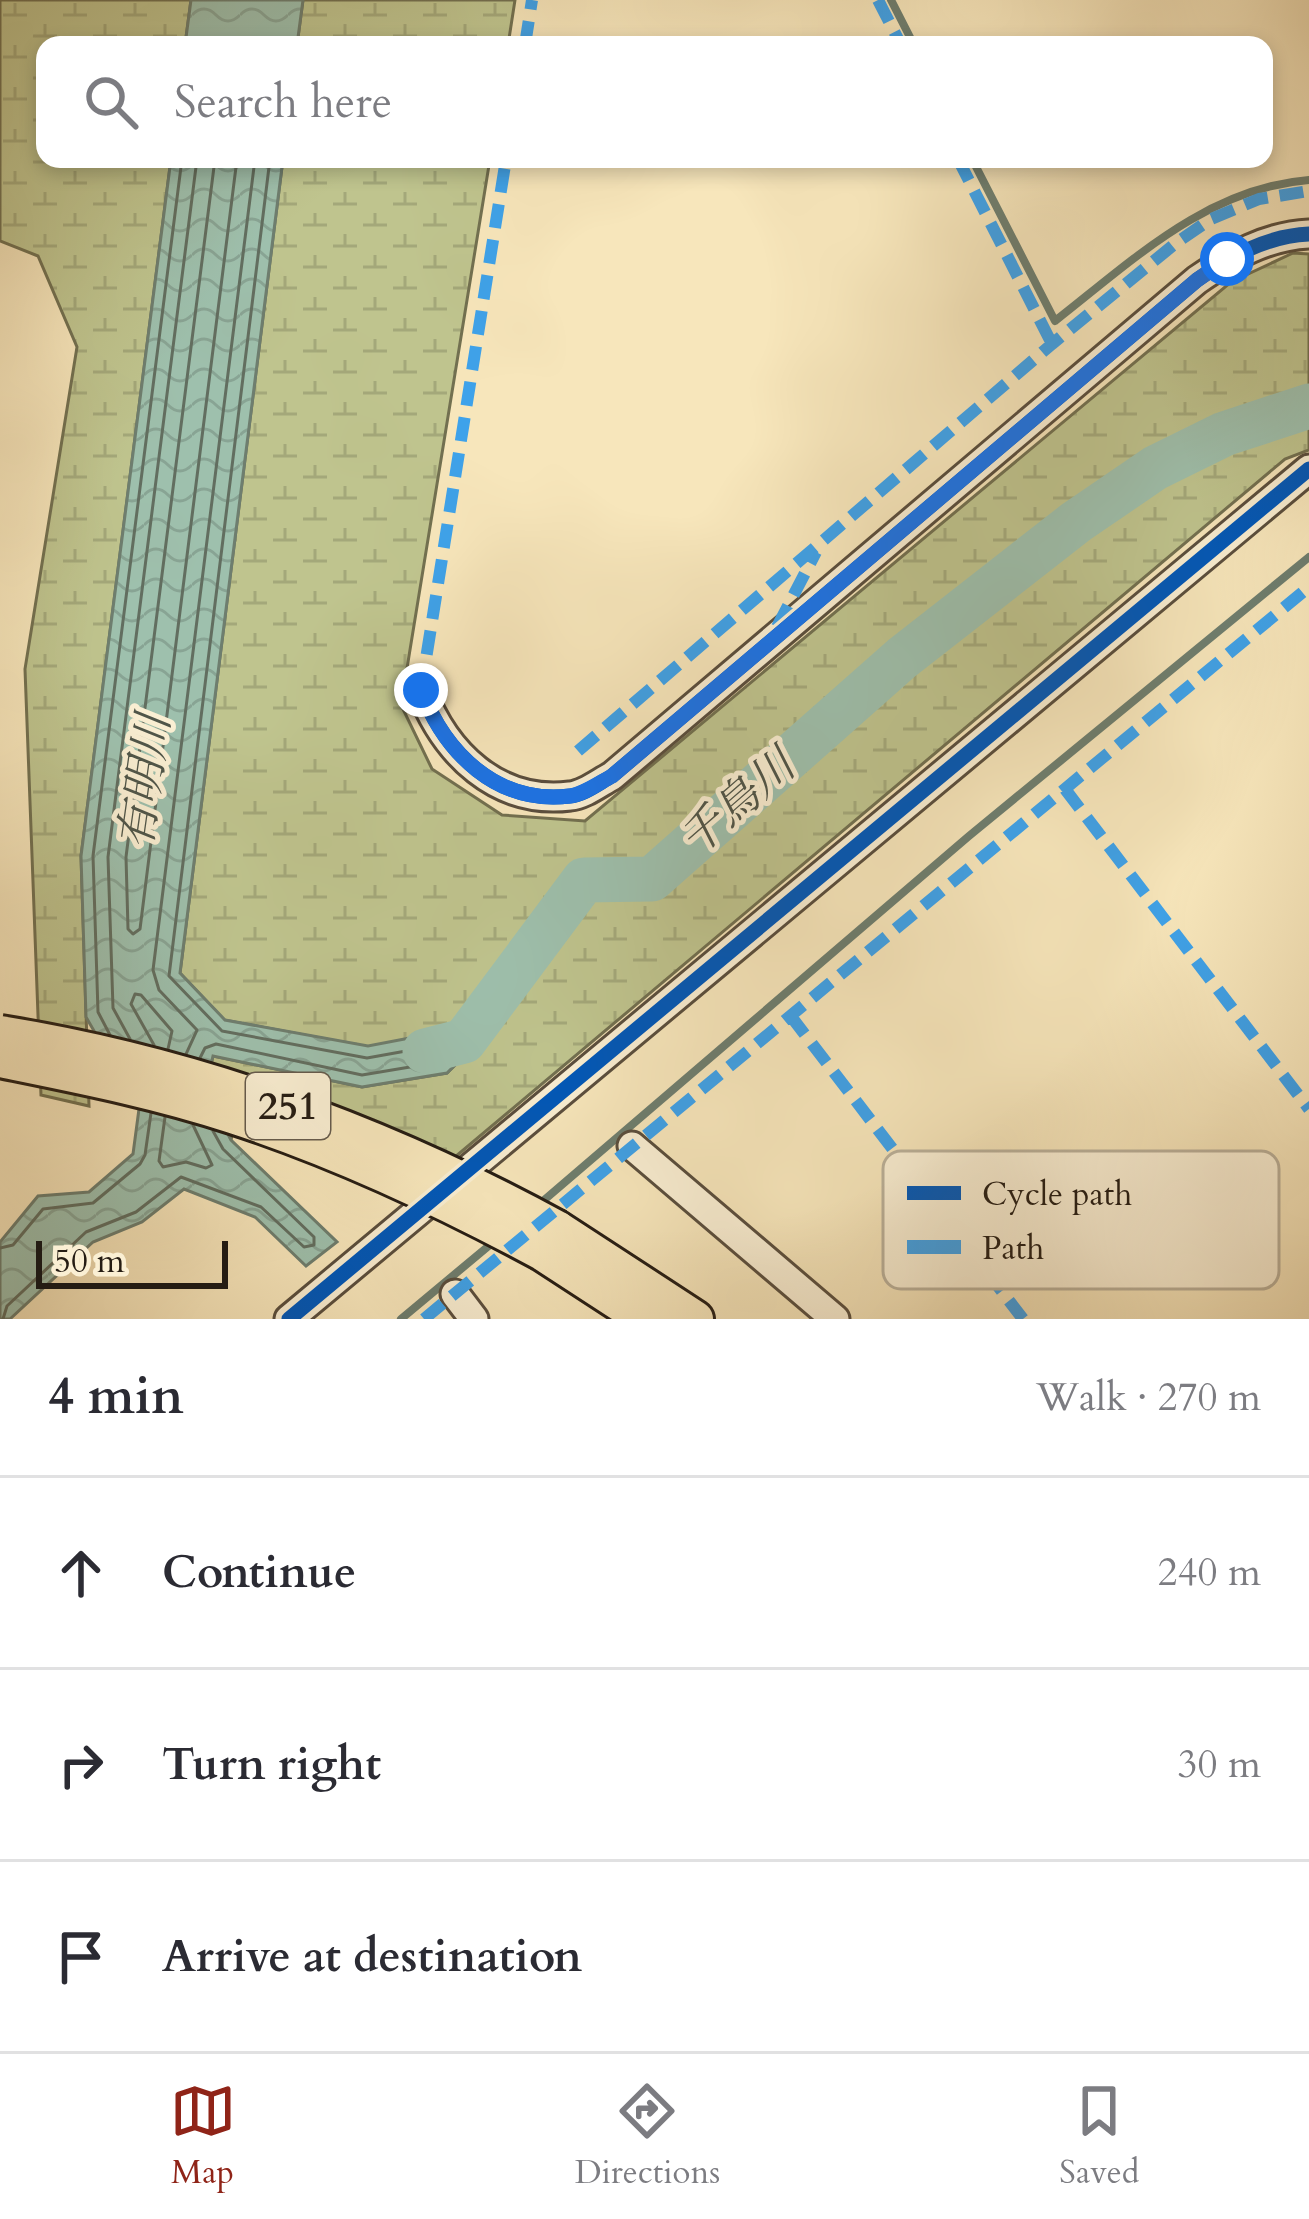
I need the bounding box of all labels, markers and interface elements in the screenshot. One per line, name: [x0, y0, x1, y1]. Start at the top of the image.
search box: [36, 36, 1273, 168]
icon: search: [78, 69, 144, 135]
text: Search here: [174, 72, 392, 133]
route start: [1200, 232, 1254, 286]
route end: [394, 663, 448, 717]
water label: 有明川: [105, 706, 185, 853]
water label: 千鳥川: [666, 732, 812, 870]
road number: 251: [246, 1073, 330, 1139]
legend: [883, 1151, 1279, 1289]
text: Cycle path: [982, 1172, 1132, 1217]
text: Path: [982, 1226, 1044, 1271]
scale bar: [36, 1235, 228, 1288]
text: 50 m: [54, 1239, 125, 1284]
text: 4 min: [48, 1362, 184, 1432]
text: Walk · 270 m: [1036, 1371, 1261, 1424]
icon: ahead: [48, 1540, 114, 1606]
text: Continue: [162, 1542, 356, 1603]
text: 240 m: [1158, 1546, 1261, 1599]
icon: right: [48, 1732, 114, 1798]
text: Turn right: [162, 1734, 381, 1795]
text: 30 m: [1178, 1738, 1261, 1791]
icon: arrive: [48, 1924, 114, 1990]
text: Arrive at destination: [162, 1926, 582, 1987]
tab: Map: [170, 2078, 236, 2195]
tab: Directions: [575, 2078, 720, 2195]
tab: Saved: [1059, 2078, 1139, 2195]

